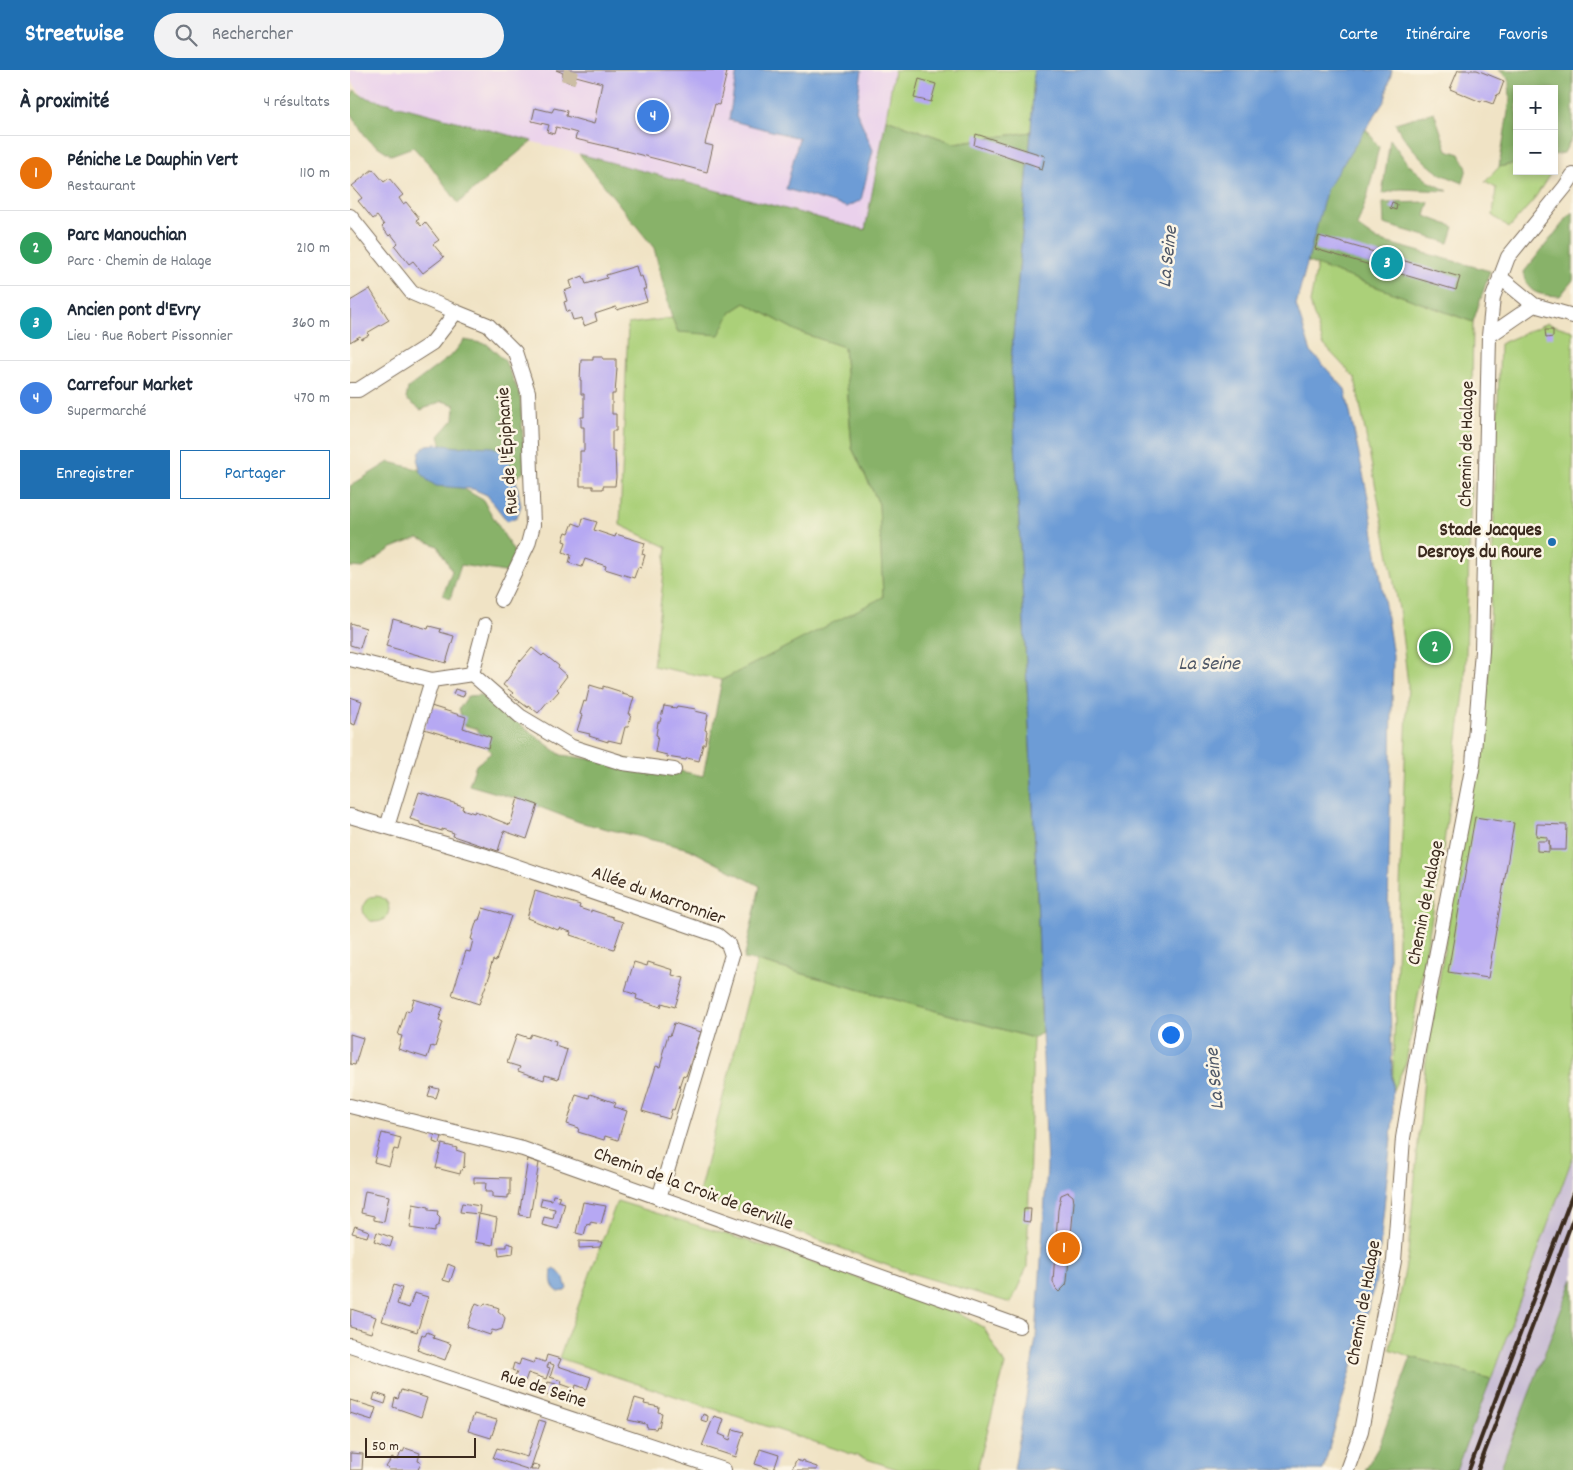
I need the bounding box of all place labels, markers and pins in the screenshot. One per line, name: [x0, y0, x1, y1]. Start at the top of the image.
pin: 4: [637, 97, 669, 135]
pin: 3: [1371, 244, 1403, 282]
place label: Stade Jacques Desroys du Roure: [1418, 518, 1542, 567]
marker: Stade Jacques Desroys du Roure: [1546, 536, 1558, 548]
pin: 2: [1419, 628, 1451, 666]
pin: 1: [1048, 1229, 1080, 1267]

